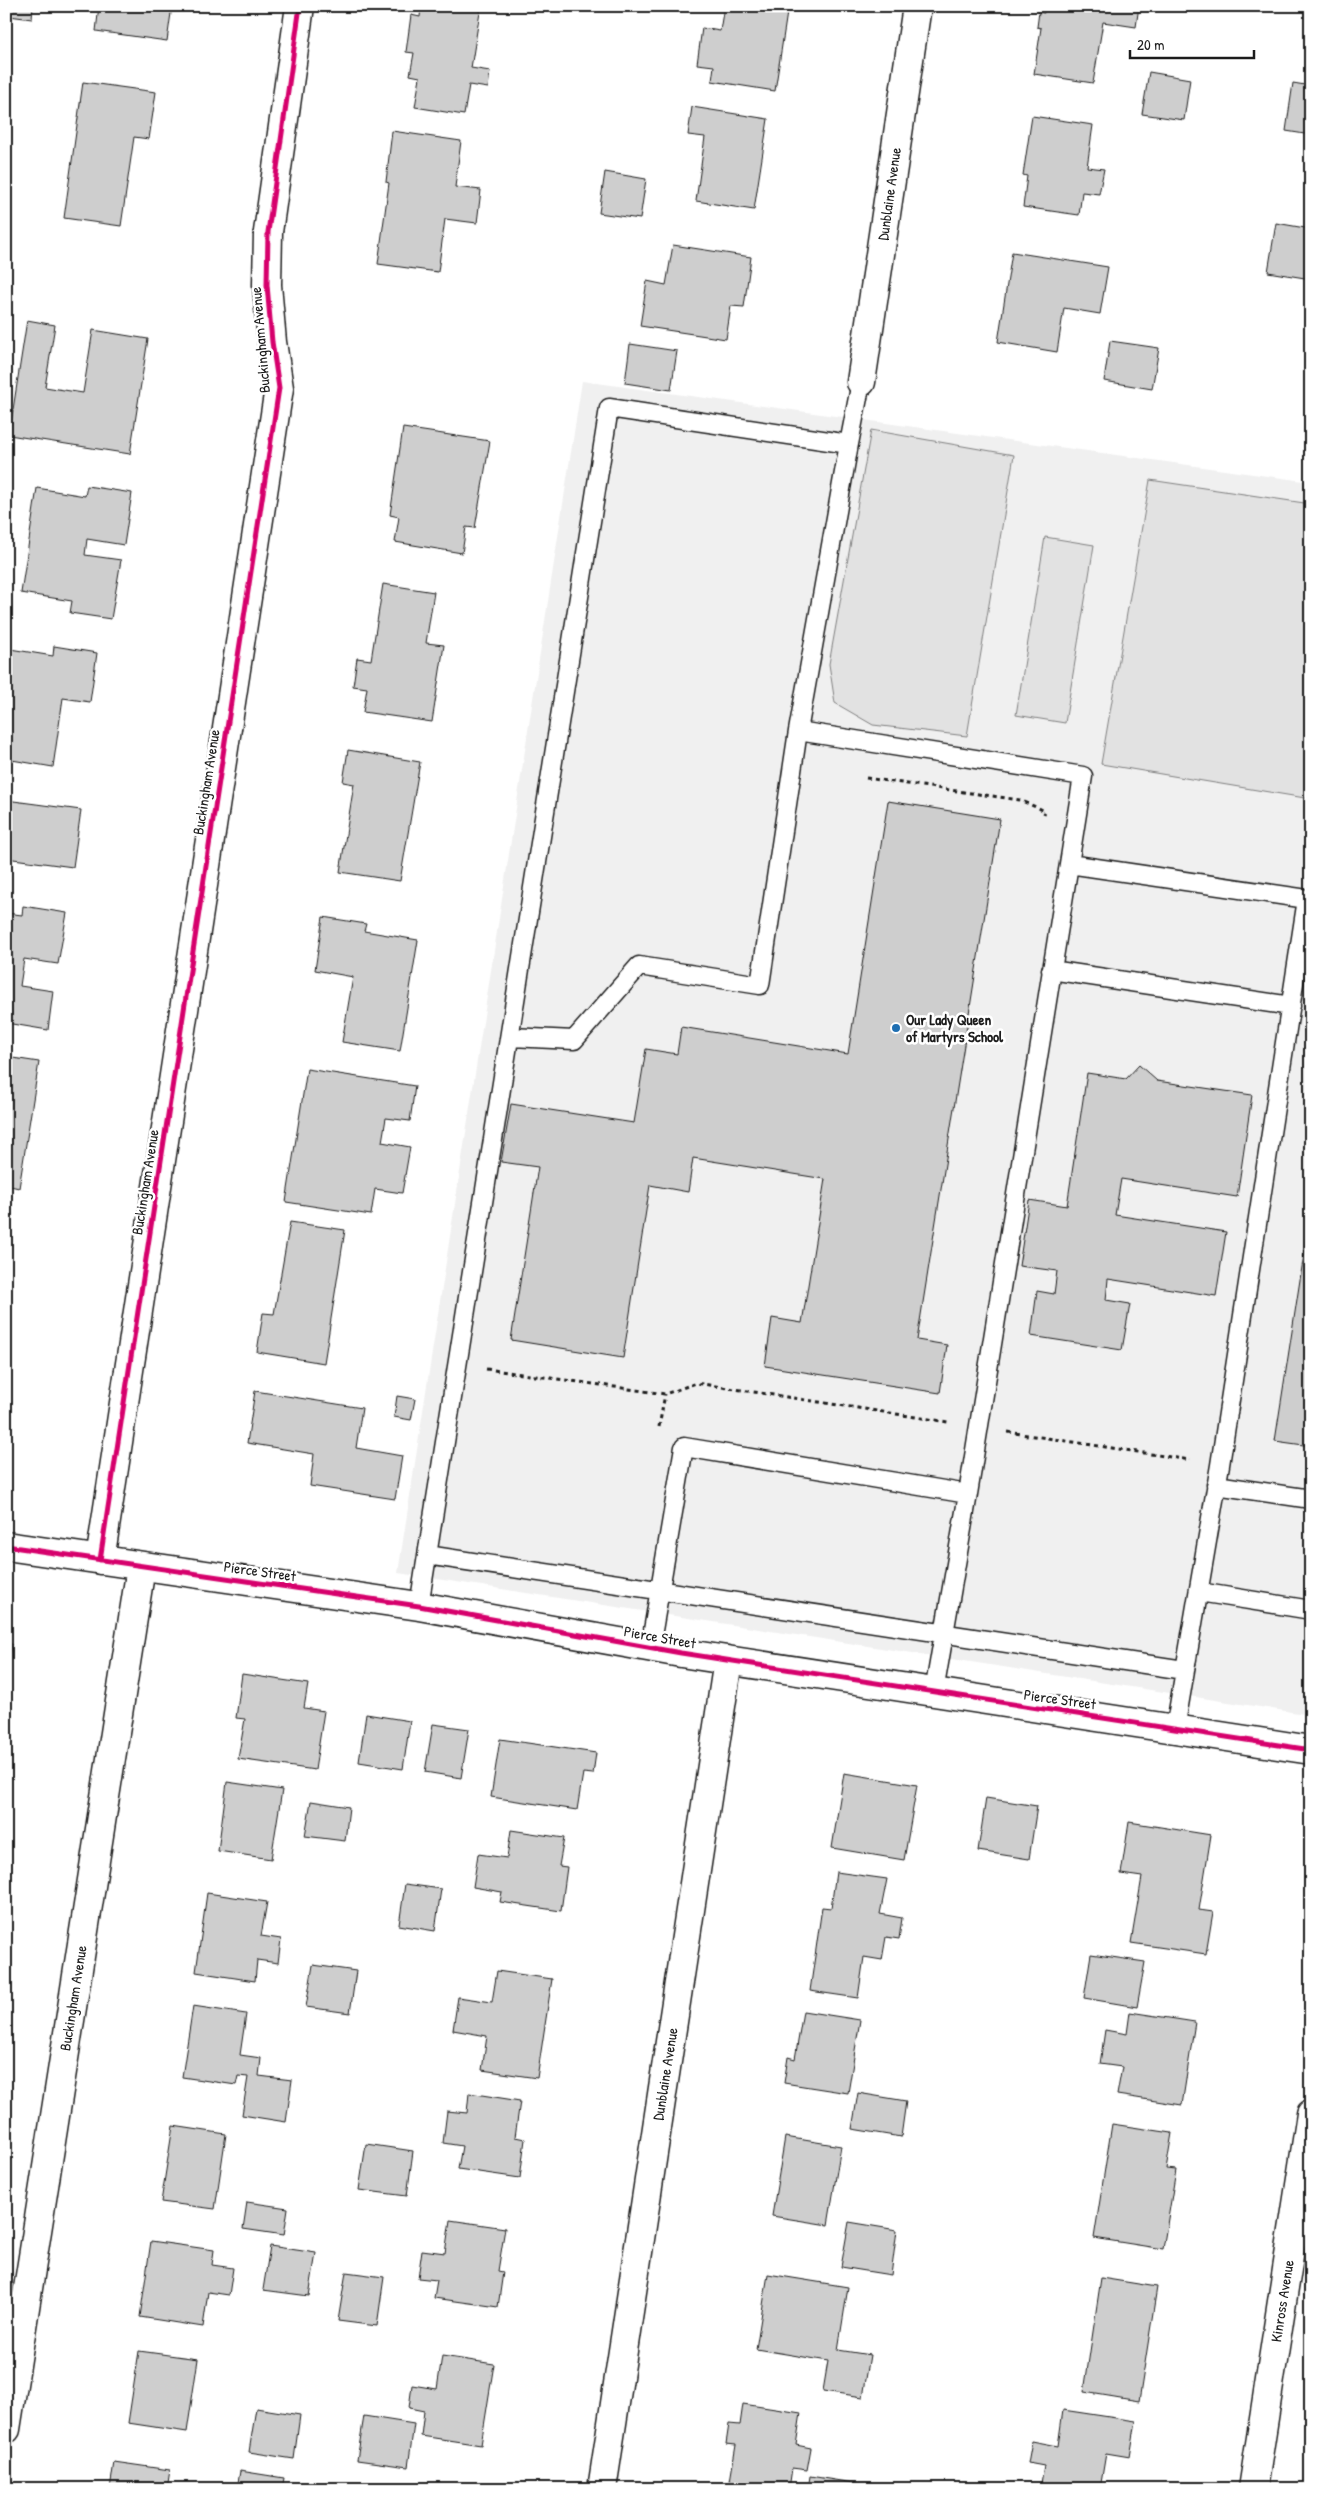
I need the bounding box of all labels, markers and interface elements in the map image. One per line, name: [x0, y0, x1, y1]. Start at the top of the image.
scale bar: [1130, 28, 1253, 60]
text: 20 m: [1137, 34, 1164, 55]
street label: Dunblaine Avenue: [872, 146, 906, 242]
street label: Buckingham Avenue: [245, 286, 275, 394]
street label: Buckingham Avenue: [187, 728, 225, 836]
place label: Our Lady Queen of Martyrs School: [906, 1009, 1004, 1048]
marker: Our Lady Queen of Martyrs School: [890, 1022, 902, 1034]
street label: Buckingham Avenue: [126, 1128, 164, 1236]
street label: Pierce Street: [223, 1556, 298, 1587]
street label: Pierce Street: [622, 1620, 698, 1654]
street label: Pierce Street: [1023, 1684, 1098, 1715]
street label: Buckingham Avenue: [54, 1944, 92, 2052]
street label: Dunblaine Avenue: [647, 2026, 683, 2122]
street label: Kinross Avenue: [1265, 2258, 1299, 2344]

